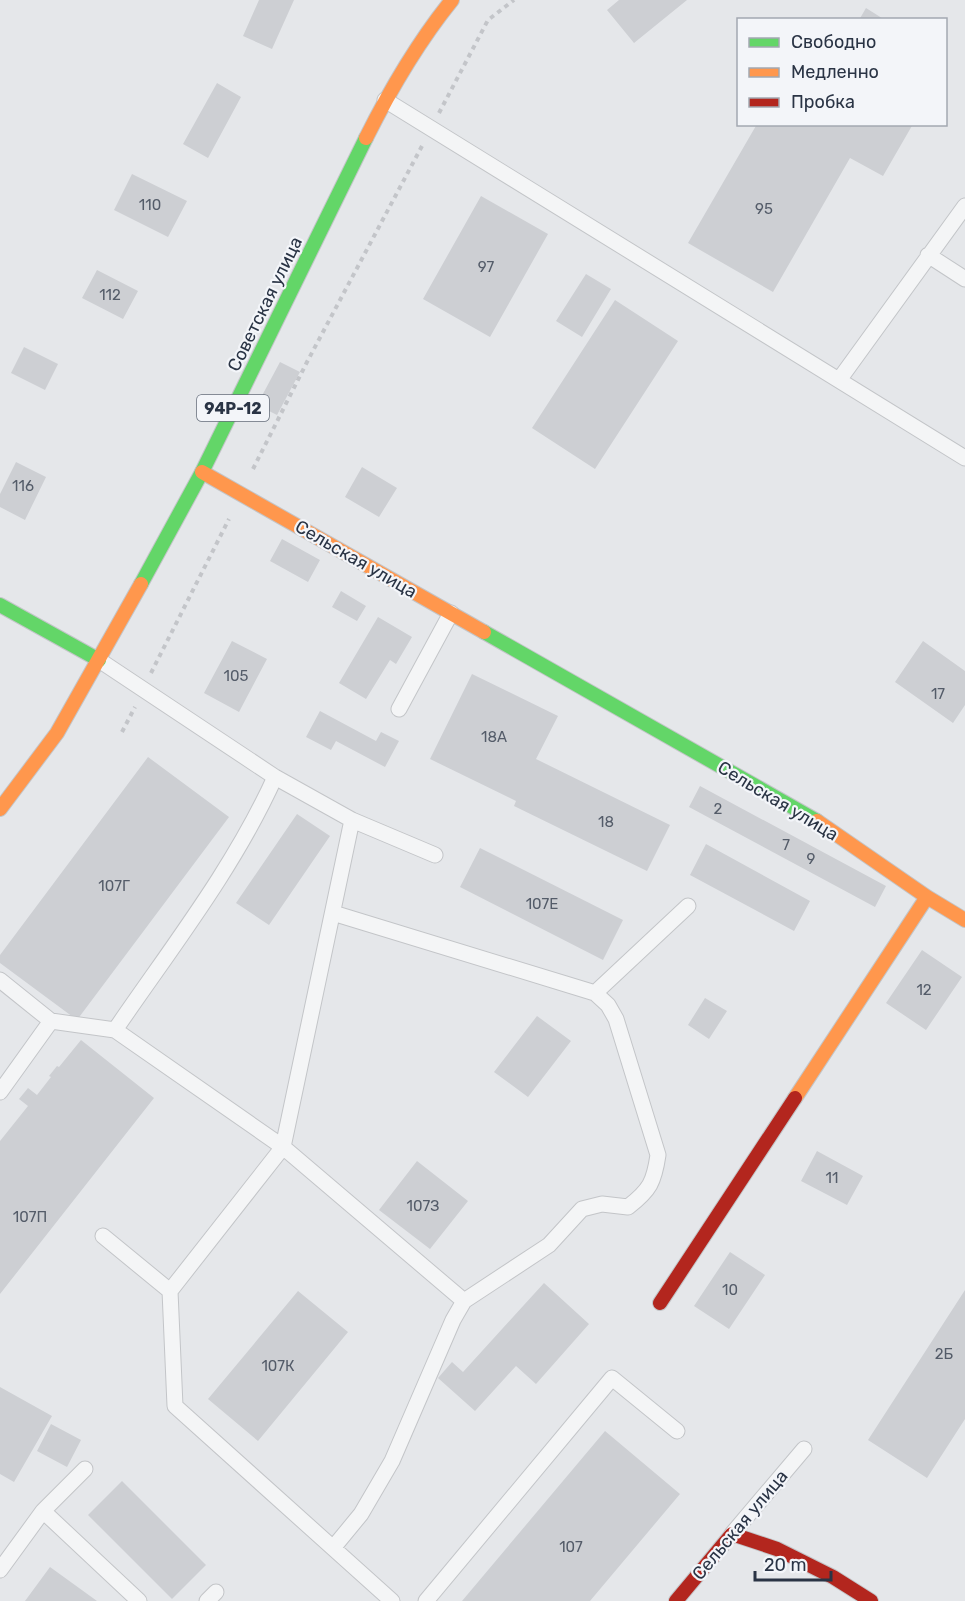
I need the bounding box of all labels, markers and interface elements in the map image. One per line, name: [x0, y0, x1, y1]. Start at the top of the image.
legend: [737, 18, 947, 126]
text: Свободно: [791, 31, 876, 53]
text: Медленно: [791, 61, 879, 83]
text: Пробка: [791, 91, 855, 113]
house number: 110: [139, 196, 161, 214]
house number: 95: [755, 200, 773, 218]
street label: Советская улица: [223, 233, 307, 375]
house number: 97: [478, 258, 495, 276]
house number: 112: [99, 286, 121, 304]
road number: 94Р-12: [197, 395, 269, 421]
house number: 116: [12, 477, 34, 495]
street label: Сельская улица: [291, 515, 421, 603]
house number: 105: [224, 667, 249, 685]
house number: 17: [931, 685, 945, 703]
house number: 18А: [481, 728, 507, 746]
street label: Сельская улица: [714, 756, 842, 846]
house number: 2: [714, 800, 723, 818]
house number: 18: [598, 813, 614, 831]
house number: 7: [782, 836, 790, 854]
house number: 9: [807, 850, 816, 868]
house number: 107Г: [98, 877, 130, 895]
house number: 107Е: [526, 895, 558, 913]
house number: 12: [916, 981, 932, 999]
house number: 11: [826, 1169, 838, 1187]
house number: 107З: [407, 1197, 439, 1215]
house number: 107П: [13, 1208, 47, 1226]
house number: 10: [722, 1281, 738, 1299]
house number: 2Б: [935, 1345, 954, 1363]
house number: 107К: [261, 1357, 295, 1375]
street label: Сельская улица: [688, 1465, 792, 1585]
house number: 107: [559, 1538, 583, 1556]
scale bar: [755, 1544, 832, 1582]
text: 20 m: [764, 1554, 806, 1576]

